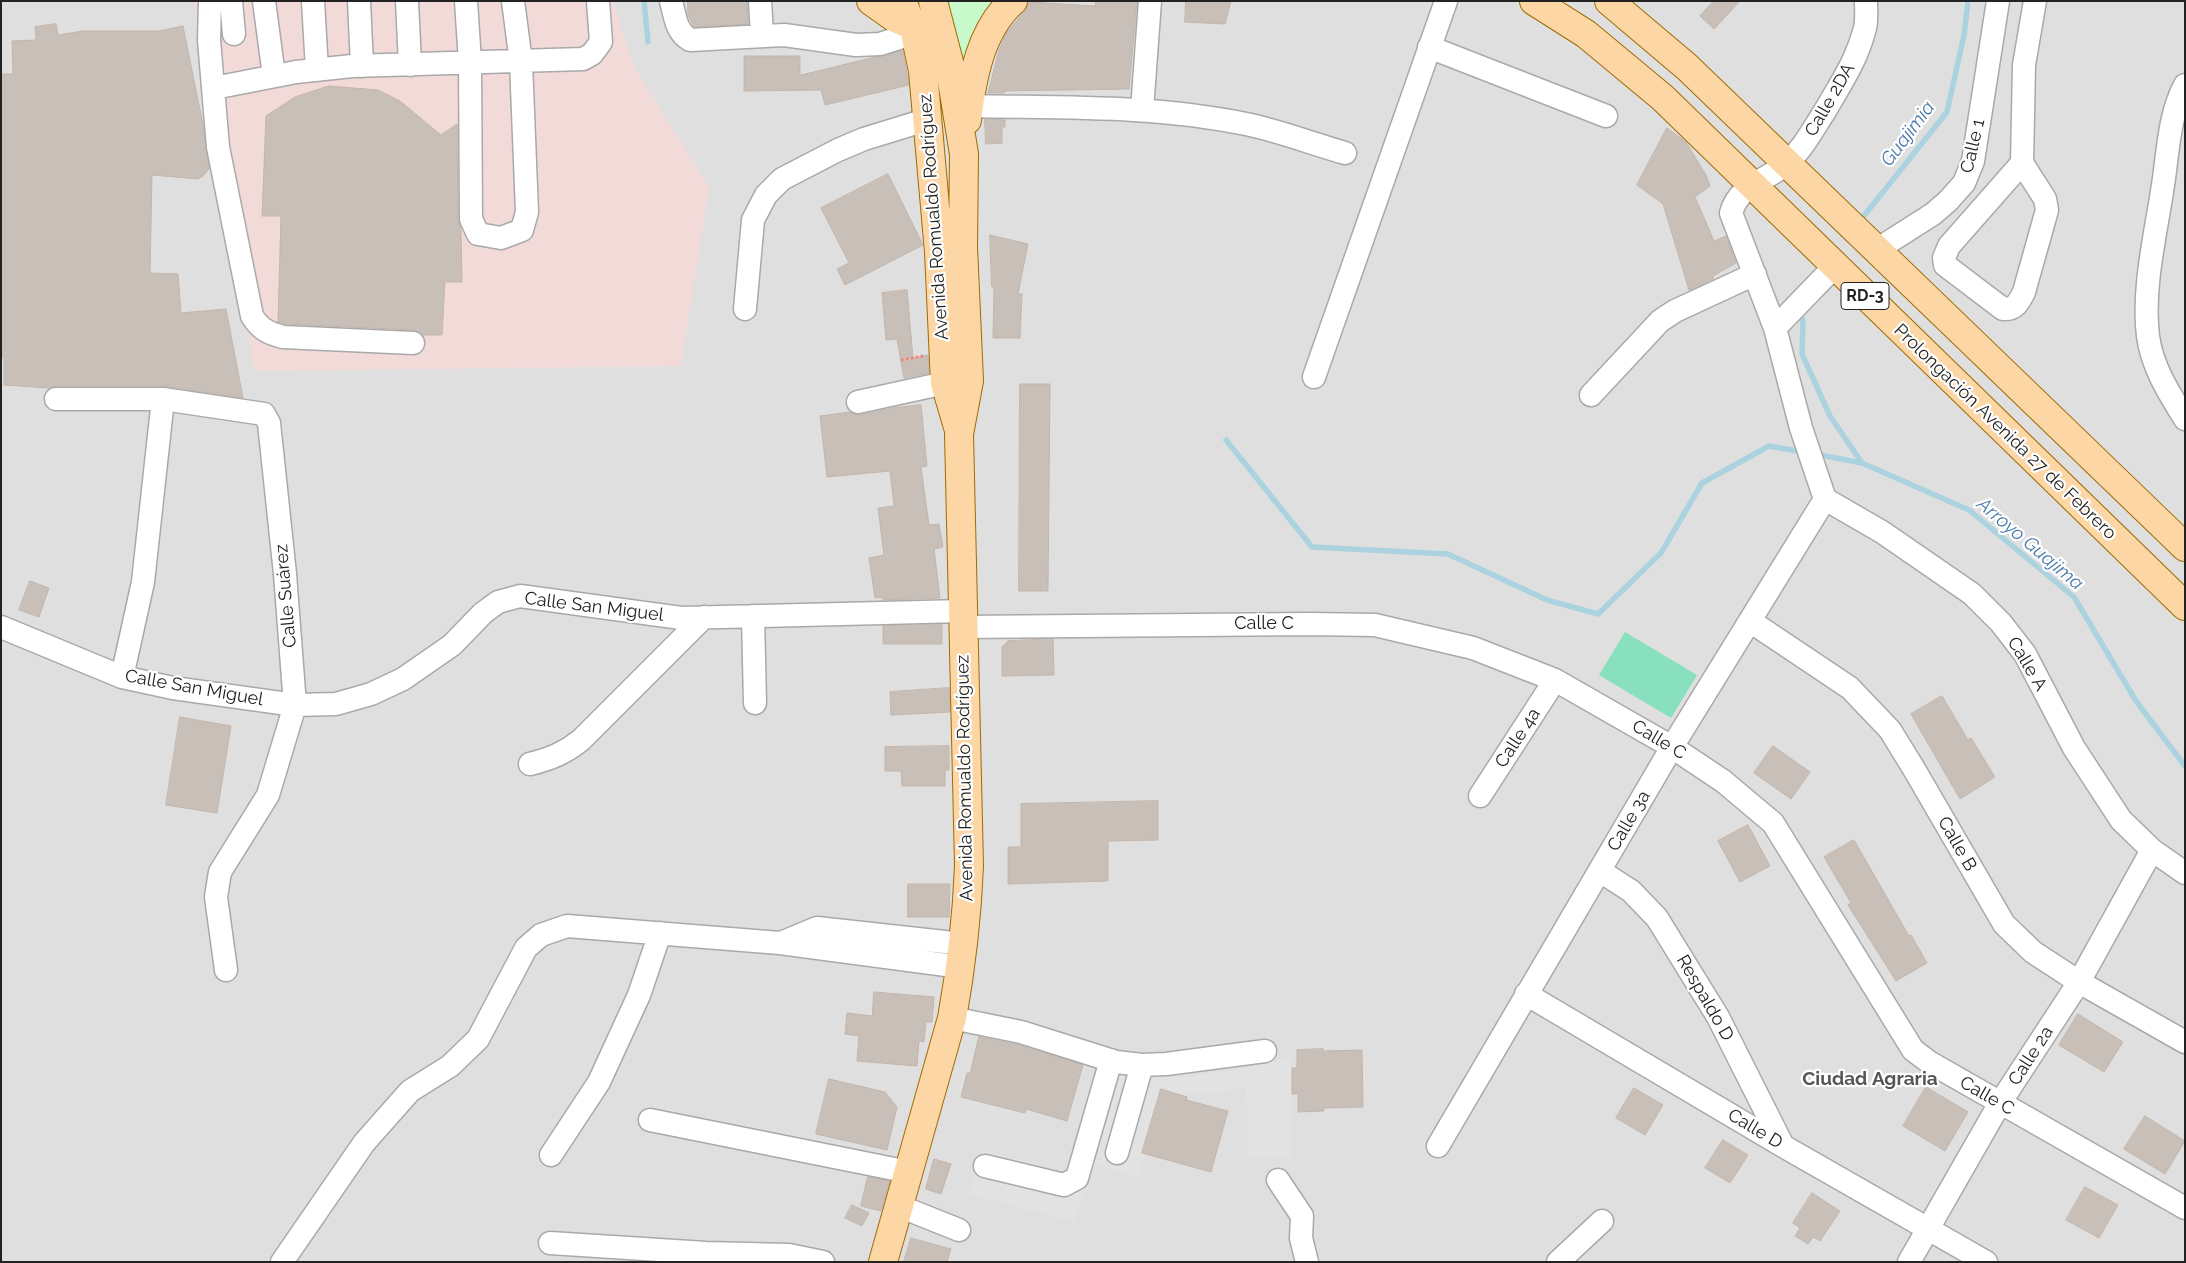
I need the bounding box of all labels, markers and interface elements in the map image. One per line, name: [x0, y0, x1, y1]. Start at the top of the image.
street label: Calle 2DA: [1800, 59, 1860, 141]
street label: Avenida Romualdo Rodríguez: [915, 93, 953, 341]
water label: Guajimia: [1876, 97, 1940, 171]
street label: Calle 1: [1956, 117, 1990, 175]
road number: RD-3: [1841, 282, 1889, 310]
street label: Prolongación Avenida 27 de Febrero: [1889, 320, 2121, 544]
water label: Arroyo Guajima: [1972, 493, 2088, 595]
street label: Calle Suárez: [271, 543, 301, 649]
street label: Calle San Miguel: [523, 588, 665, 626]
street label: Calle C: [1234, 613, 1294, 635]
street label: Calle A: [2002, 633, 2052, 695]
street label: Avenida Romualdo Rodríguez: [952, 654, 978, 902]
street label: Calle San Miguel: [123, 665, 265, 711]
street label: Calle 4a: [1491, 704, 1545, 772]
street label: Calle C: [1628, 715, 1690, 765]
street label: Calle 3a: [1603, 787, 1655, 855]
street label: Calle B: [1933, 813, 1981, 875]
street label: Respaldo D: [1672, 951, 1738, 1045]
street label: Calle 2a: [2004, 1022, 2058, 1090]
district label: Ciudad Agraria: [1802, 1068, 1938, 1090]
street label: Calle C: [1956, 1072, 2018, 1120]
street label: Calle D: [1724, 1104, 1786, 1154]

